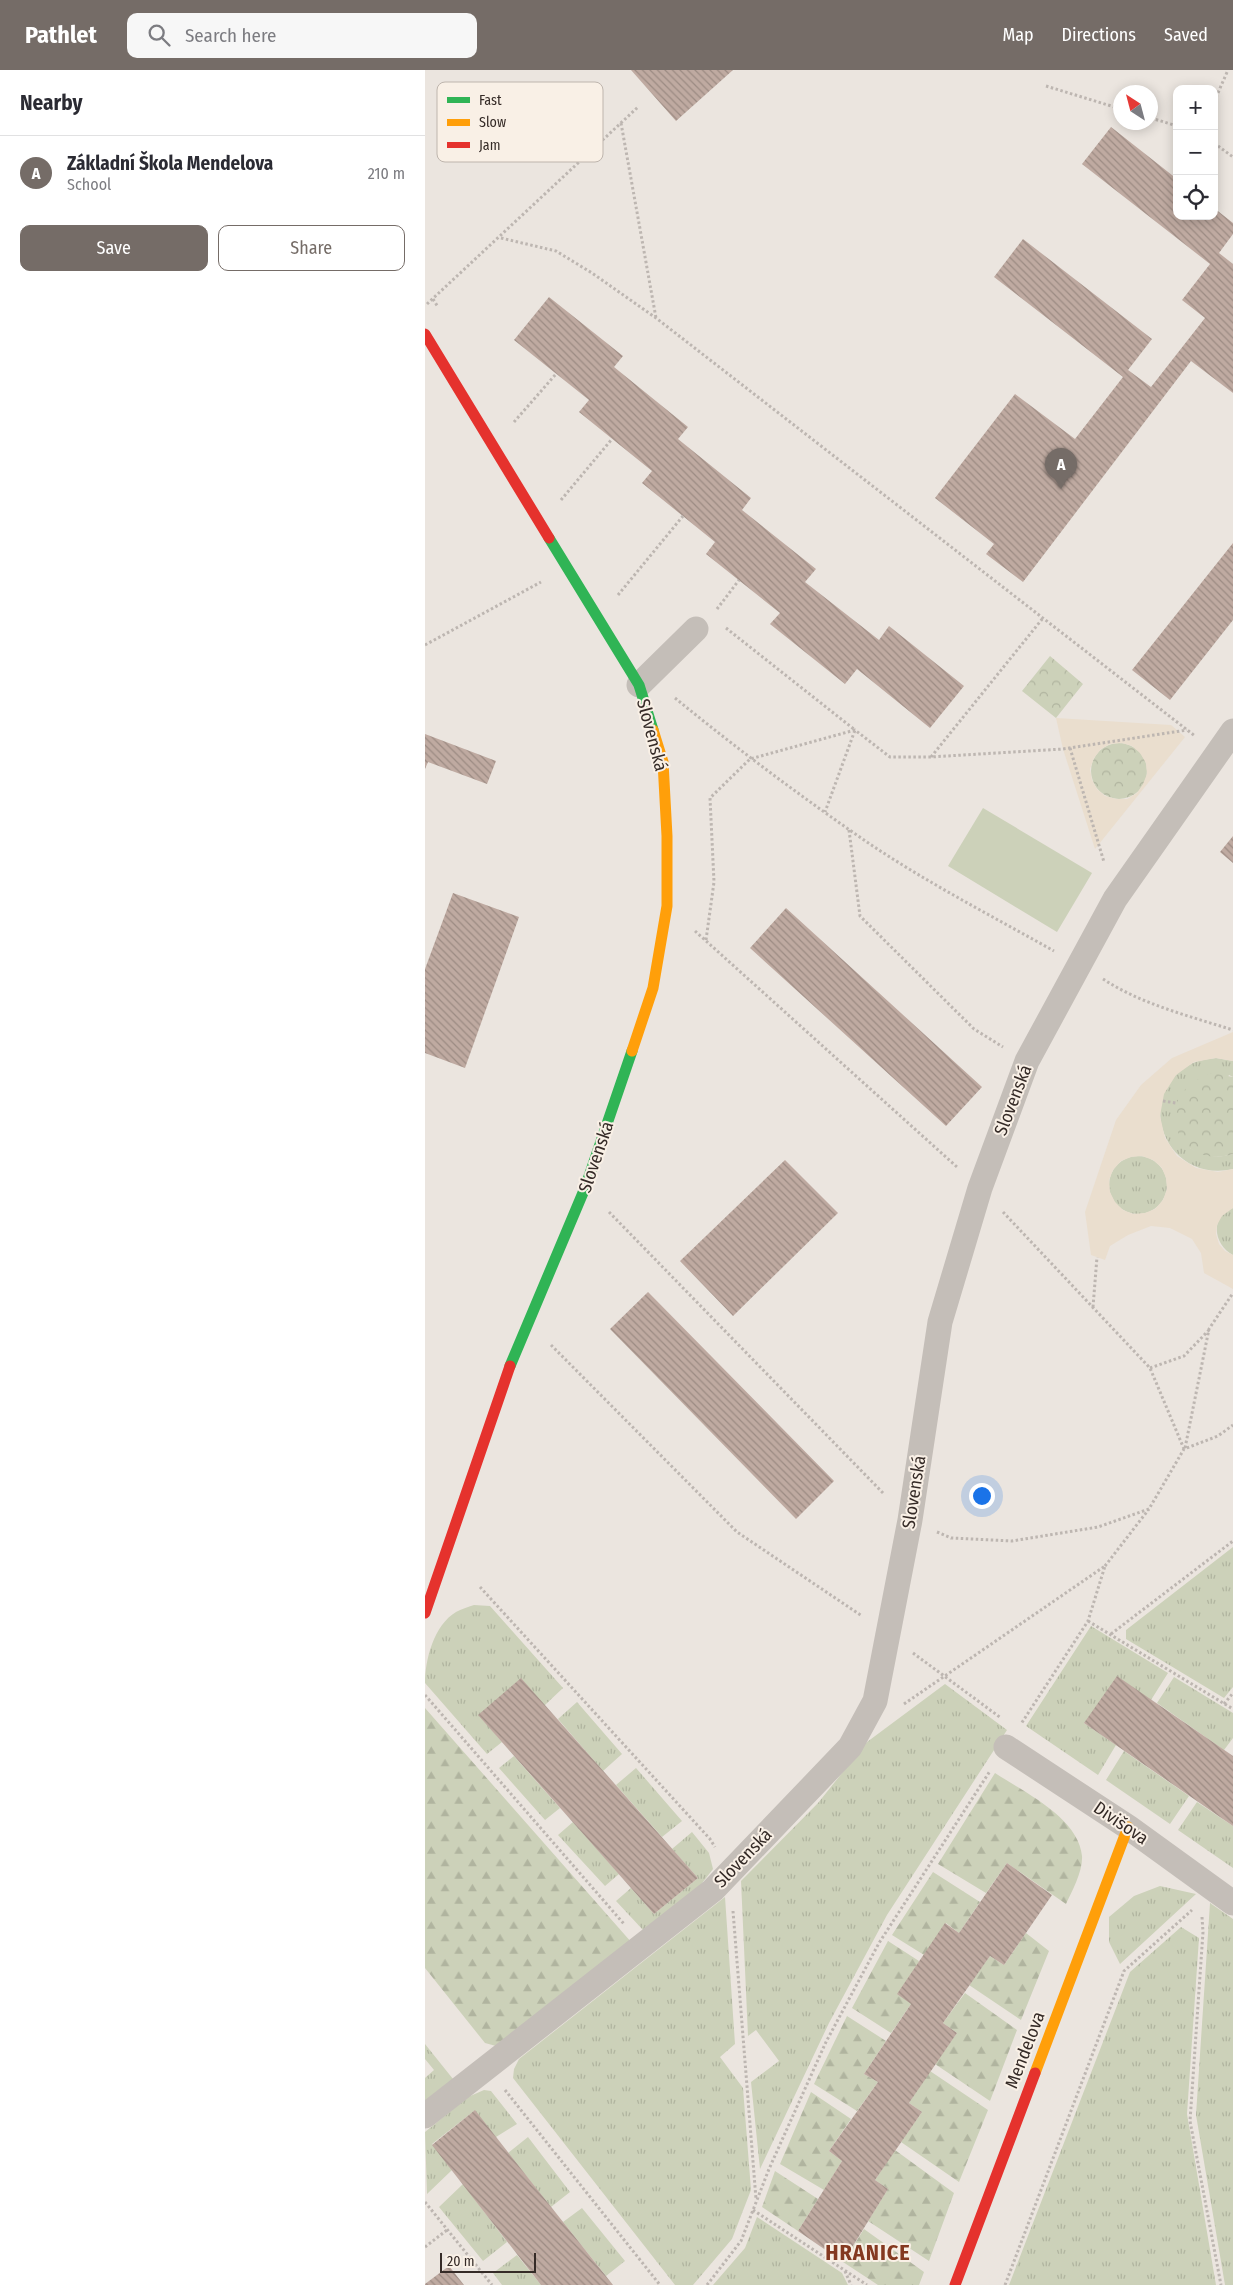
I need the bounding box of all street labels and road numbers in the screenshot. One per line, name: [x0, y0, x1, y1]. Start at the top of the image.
street label: Slovenská: [632, 696, 672, 774]
street label: Slovenská: [989, 1061, 1037, 1138]
street label: Slovenská: [574, 1118, 618, 1196]
street label: Slovenská: [897, 1454, 931, 1530]
street label: Divišova: [1089, 1797, 1153, 1849]
street label: Slovenská: [709, 1824, 777, 1892]
street label: Mendelova: [1000, 2008, 1050, 2091]

